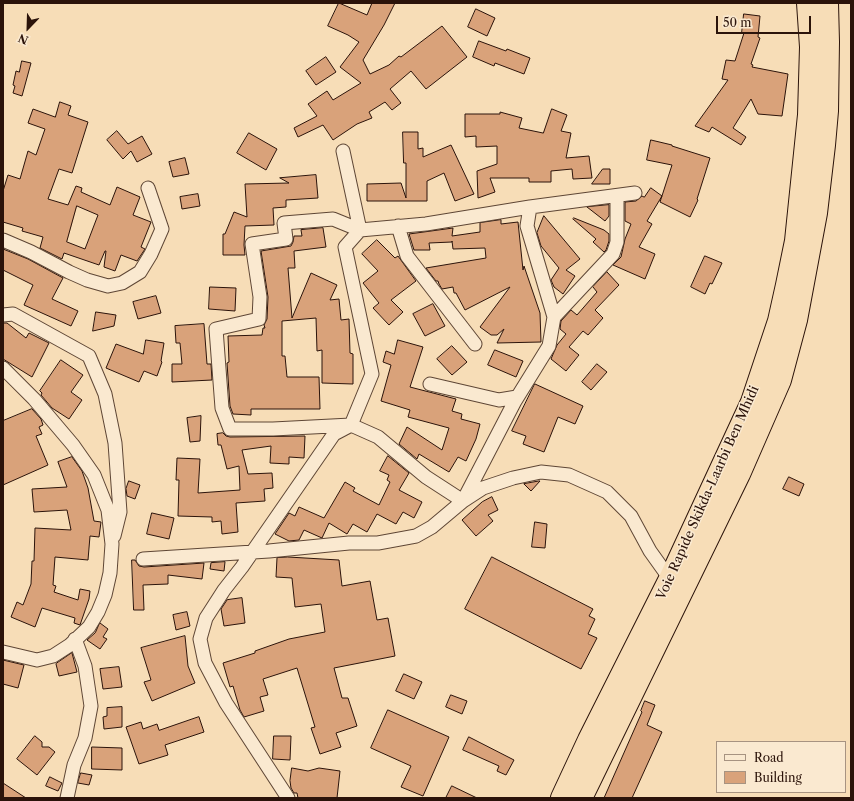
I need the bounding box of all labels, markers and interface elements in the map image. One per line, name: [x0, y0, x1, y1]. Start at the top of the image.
north arrow: [8, 8, 48, 48]
scale bar: [718, 8, 813, 34]
text: 50 m: [723, 15, 752, 30]
text: N: [16, 31, 30, 47]
street label: Voie Rapide Skikda-Laarbi Ben Mhidi: [654, 383, 762, 603]
legend: [716, 741, 846, 793]
text: Road: [754, 750, 784, 765]
text: Building: [754, 770, 802, 785]

